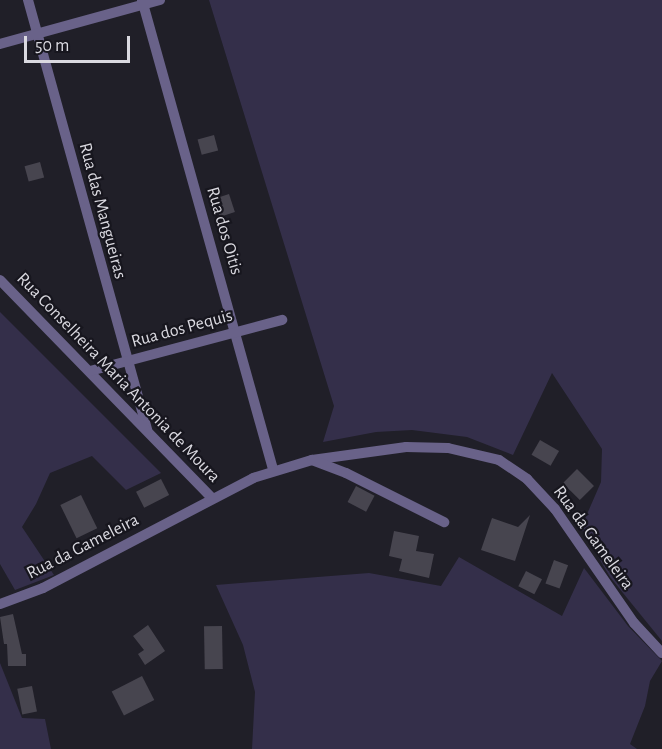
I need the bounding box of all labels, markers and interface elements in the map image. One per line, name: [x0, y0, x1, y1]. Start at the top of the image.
scale bar: [27, 24, 134, 62]
text: 50 m: [35, 37, 69, 55]
street label: Rua das Mangueiras: [73, 141, 131, 281]
street label: Rua dos Oitis: [201, 185, 247, 277]
street label: Rua Conselheira Maria Antonia de Moura: [12, 268, 224, 488]
street label: Rua dos Pequis: [129, 305, 235, 353]
street label: Rua da Gameleira: [548, 482, 638, 594]
street label: Rua da Gameleira: [23, 509, 143, 585]

